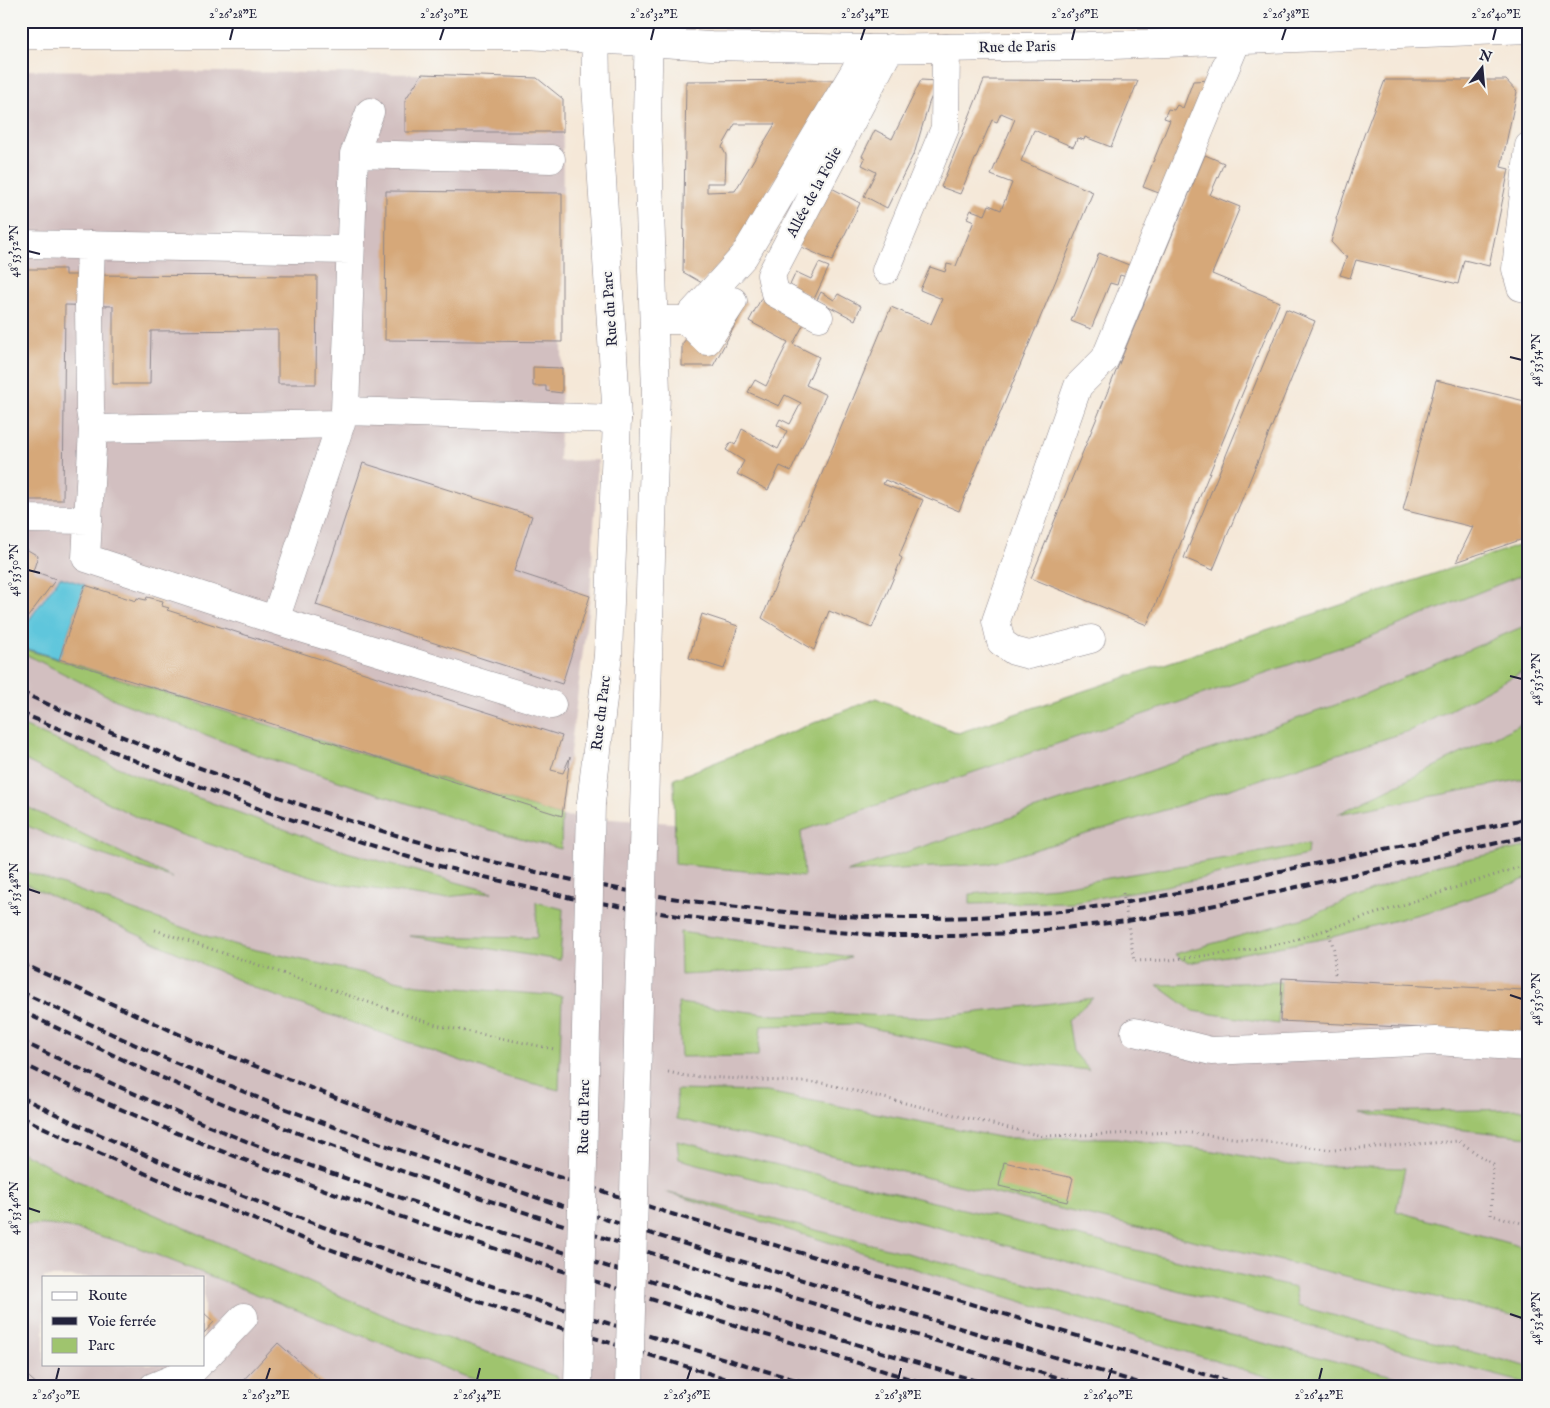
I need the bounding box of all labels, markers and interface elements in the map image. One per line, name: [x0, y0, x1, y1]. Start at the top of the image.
text: 2°26'28"E: [209, 7, 257, 22]
text: 2°26'30"E: [420, 7, 468, 22]
text: 2°26'32"E: [630, 7, 678, 22]
text: 2°26'34"E: [841, 7, 889, 22]
text: 2°26'36"E: [1051, 7, 1099, 22]
text: 2°26'38"E: [1263, 7, 1309, 22]
text: 2°26'40"E: [1471, 7, 1521, 22]
street label: Rue de Paris: [978, 37, 1056, 57]
north arrow: [1458, 42, 1508, 92]
text: N: [1476, 46, 1494, 67]
street label: Allée de la Folie: [782, 143, 846, 241]
text: 48°53'52"N: [7, 224, 22, 277]
street label: Rue du Parc: [598, 271, 622, 347]
text: 48°53'54"N: [1529, 333, 1544, 387]
text: 48°53'50"N: [7, 543, 22, 597]
text: 48°53'52"N: [1529, 652, 1544, 705]
street label: Rue du Parc: [587, 674, 615, 752]
text: 48°53'48"N: [7, 862, 22, 916]
text: 48°53'50"N: [1529, 972, 1544, 1026]
street label: Rue du Parc: [574, 1079, 594, 1155]
text: 48°53'46"N: [7, 1180, 22, 1235]
legend: [42, 1276, 205, 1366]
text: Route: [88, 1286, 127, 1305]
text: 48°53'48"N: [1529, 1291, 1544, 1345]
text: Voie ferrée: [87, 1312, 156, 1331]
text: Parc: [88, 1336, 115, 1355]
text: 2°26'30"E: [32, 1388, 80, 1403]
text: 2°26'32"E: [242, 1388, 290, 1403]
text: 2°26'34"E: [453, 1388, 501, 1403]
text: 2°26'36"E: [663, 1388, 711, 1403]
text: 2°26'38"E: [875, 1388, 921, 1403]
text: 2°26'40"E: [1083, 1388, 1133, 1403]
text: 2°26'42"E: [1294, 1388, 1344, 1403]

